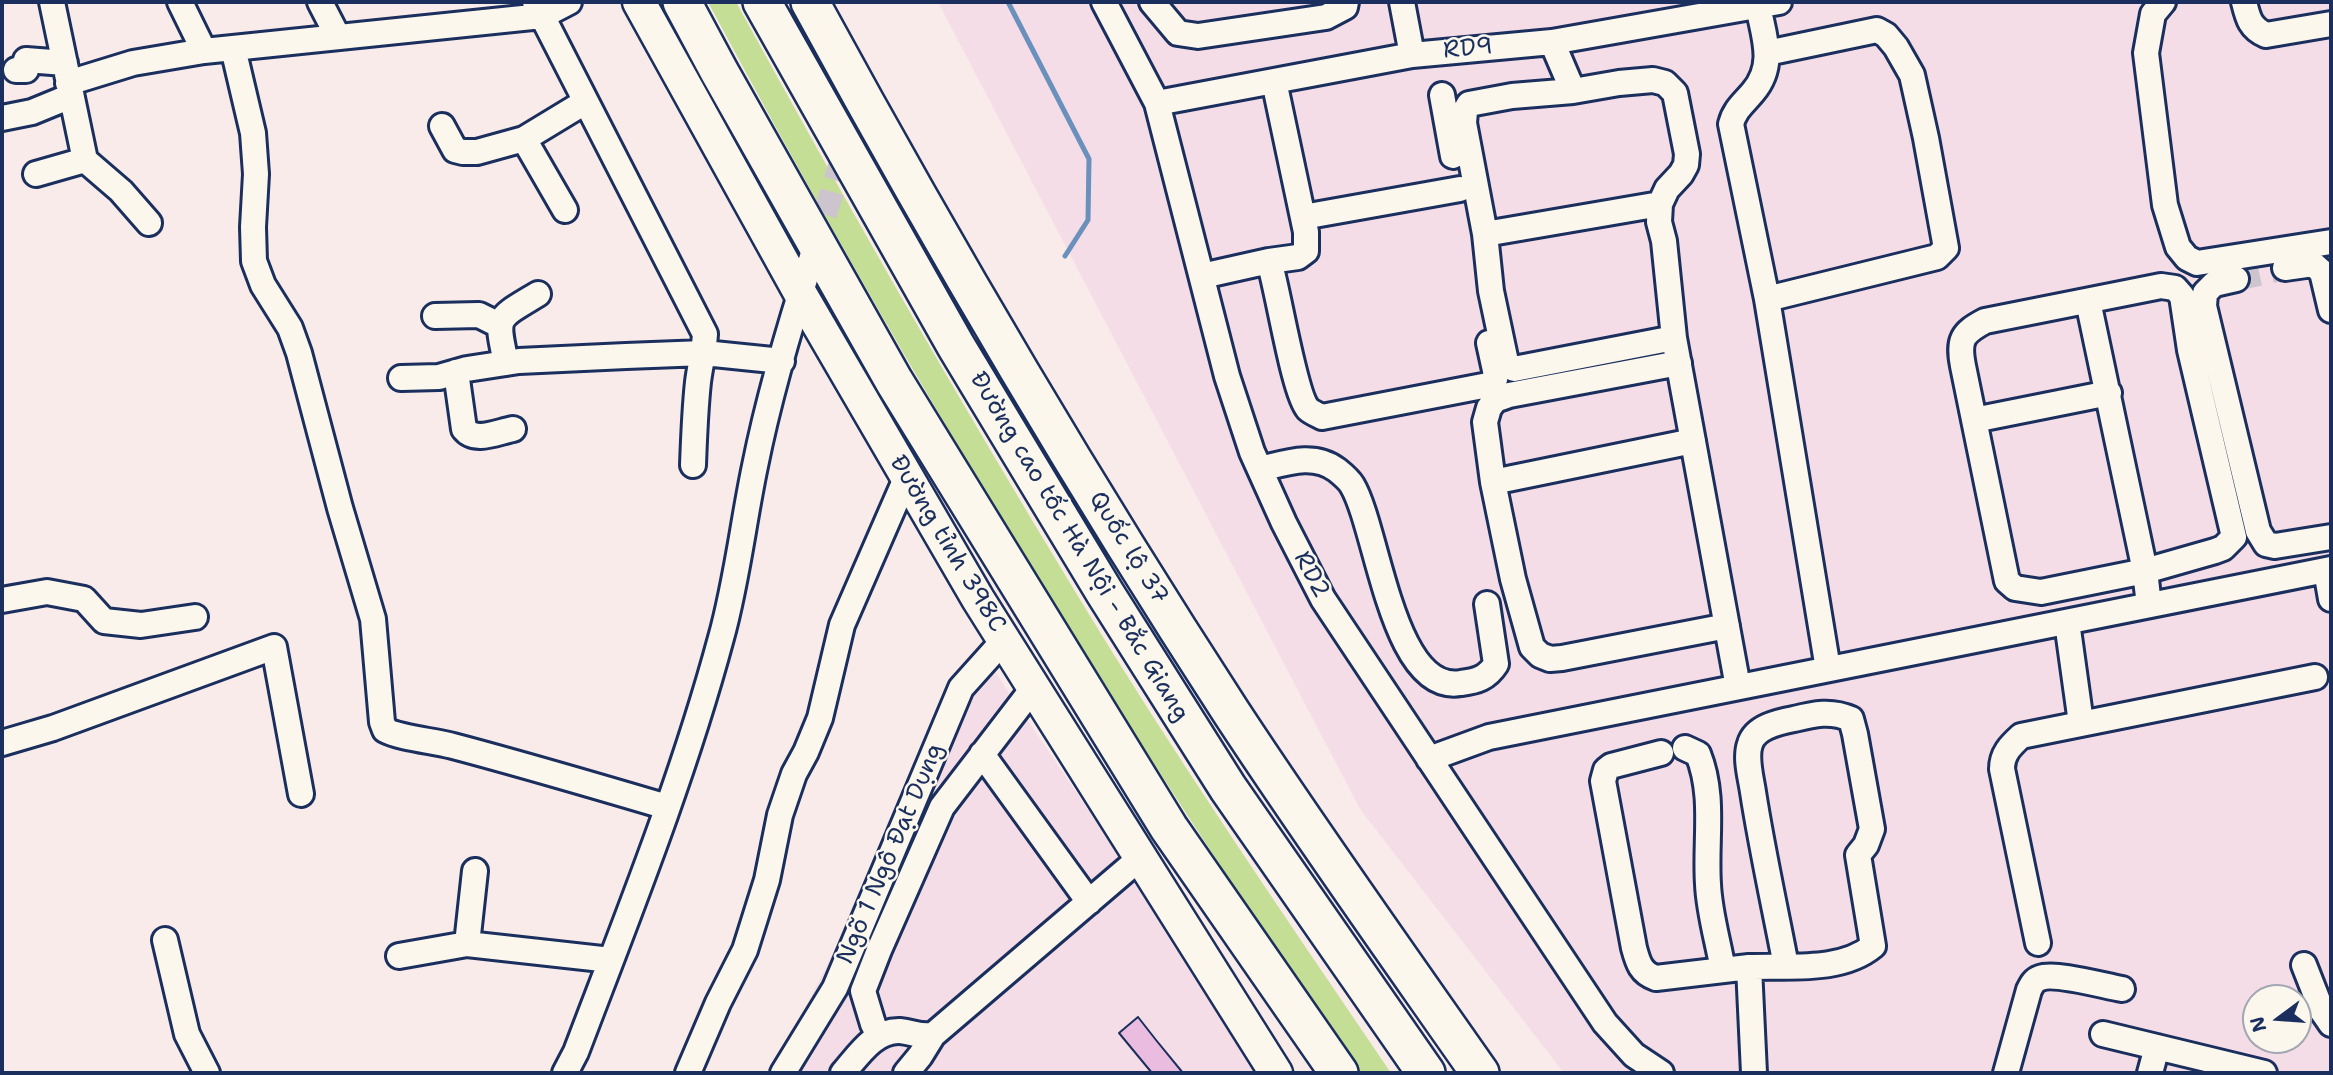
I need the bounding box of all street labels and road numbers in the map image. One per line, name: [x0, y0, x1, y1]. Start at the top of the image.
street label: RD9: [1442, 32, 1494, 66]
street label: Đường cao tốc Hà Nội - Bắc Giang: [963, 367, 1195, 727]
street label: Đường tỉnh 398C: [883, 450, 1011, 638]
street label: Quốc lộ 37: [1082, 487, 1174, 609]
street label: RD2: [1287, 547, 1335, 603]
street label: Ngõ 1 Ngô Đạt Dụng: [832, 739, 950, 969]

